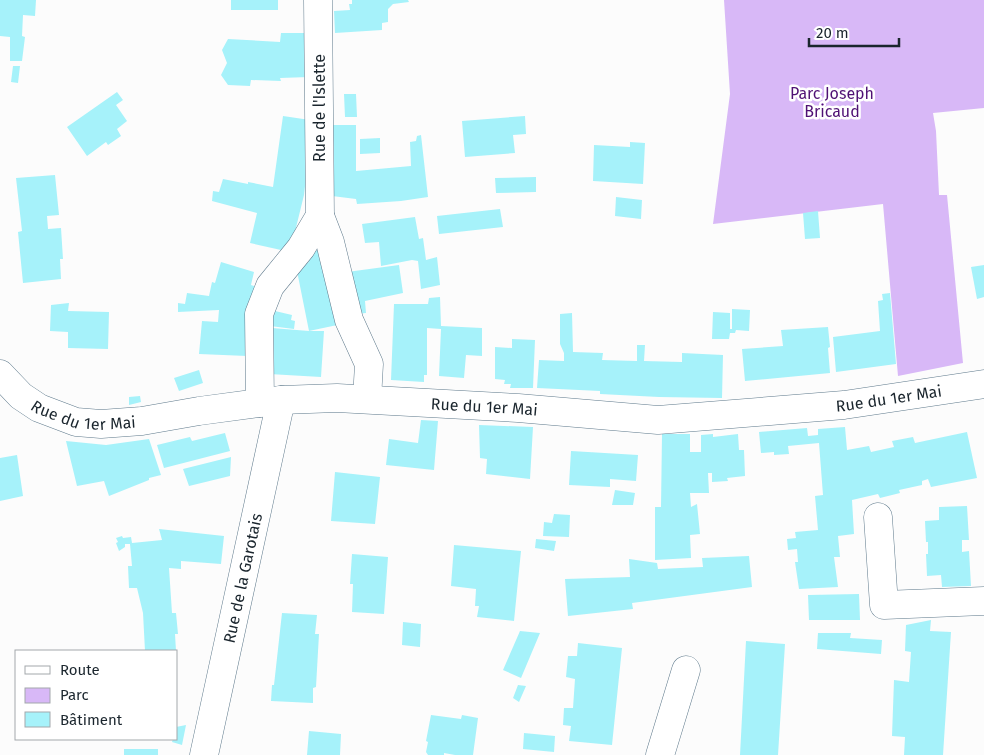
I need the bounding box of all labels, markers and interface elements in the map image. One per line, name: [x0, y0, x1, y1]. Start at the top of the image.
scale bar: [809, 15, 899, 47]
text: 20 m: [816, 24, 849, 42]
street label: Rue de l'Islette: [310, 54, 329, 162]
park label: Parc Joseph Bricaud: [790, 84, 874, 121]
street label: Rue du 1er Mai: [835, 381, 943, 415]
street label: Rue du 1er Mai: [430, 394, 538, 419]
street label: Rue du 1er Mai: [27, 396, 136, 434]
street label: Rue de la Garotais: [219, 511, 266, 645]
legend: [15, 650, 178, 740]
text: Route: [60, 661, 100, 679]
text: Parc: [60, 686, 89, 704]
text: Bâtiment: [60, 711, 123, 729]

